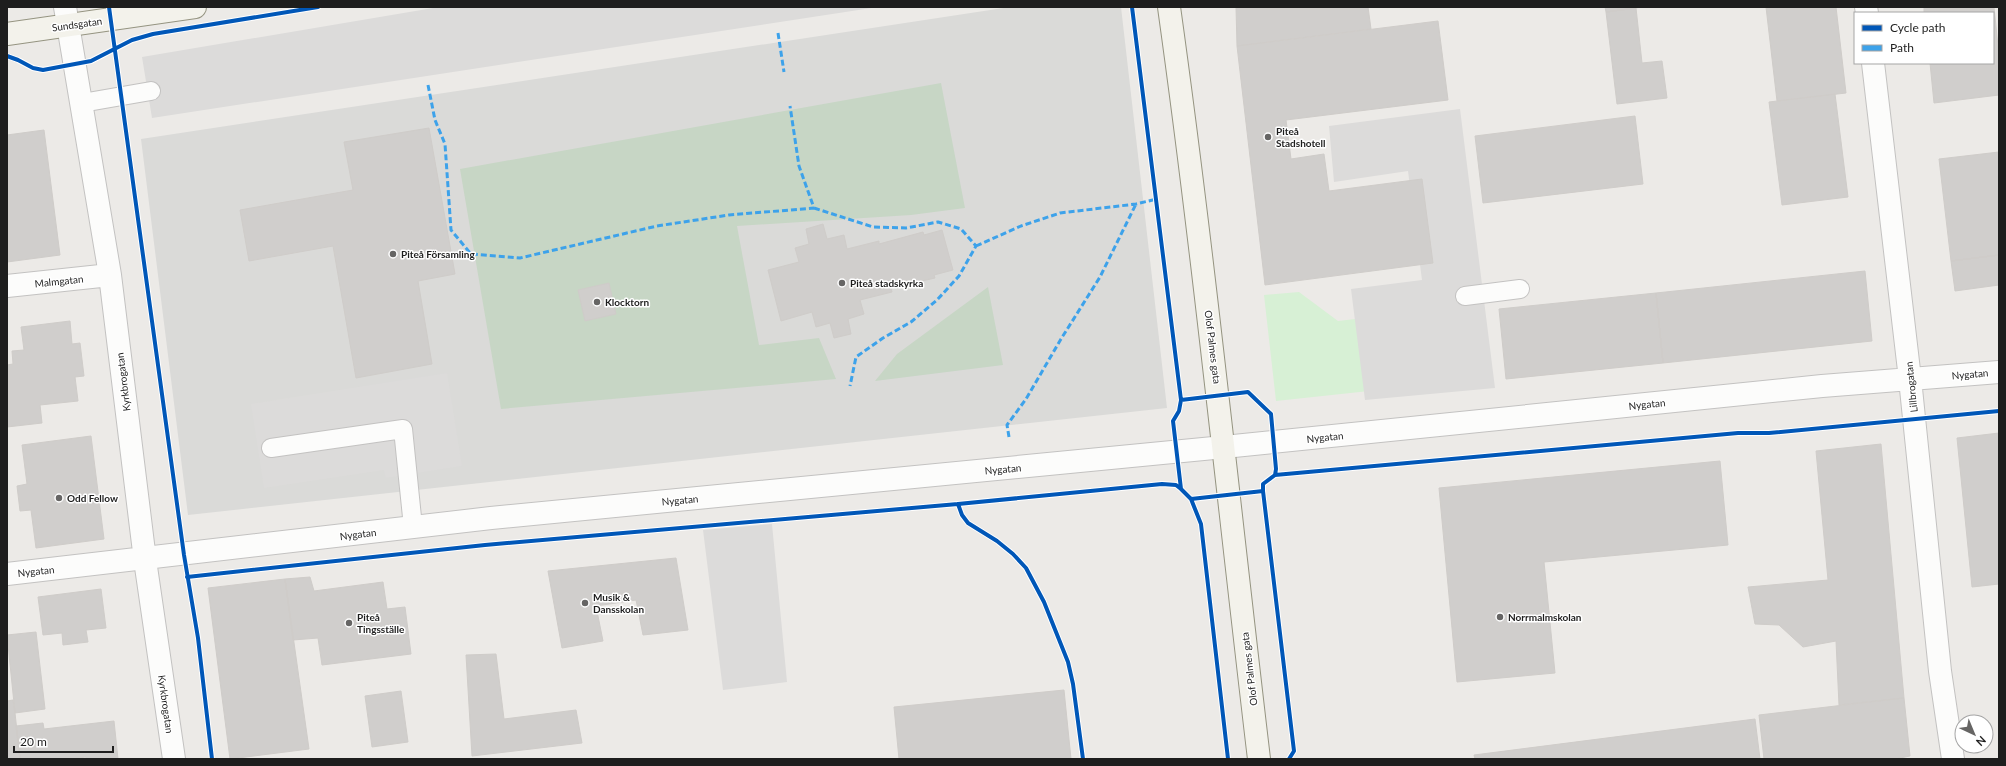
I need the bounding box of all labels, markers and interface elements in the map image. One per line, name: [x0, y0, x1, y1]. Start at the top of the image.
legend: [1854, 12, 1994, 64]
street label: Sundsgatan: [51, 15, 103, 33]
text: Cycle path: [1890, 20, 1945, 35]
text: Path: [1890, 40, 1914, 55]
place label: Piteå Stadshotell: [1276, 125, 1325, 149]
marker: Piteå Stadshotell: [1263, 132, 1273, 142]
place label: Piteå Församling: [401, 248, 475, 260]
marker: Piteå Församling: [388, 249, 398, 259]
street label: Malmgatan: [34, 272, 84, 290]
place label: Piteå stadskyrka: [850, 277, 923, 289]
marker: Piteå stadskyrka: [837, 278, 847, 288]
place label: Klocktorn: [605, 296, 649, 308]
marker: Klocktorn: [592, 297, 602, 307]
street label: Olof Palmes gata: [1203, 310, 1223, 384]
street label: Kyrkbrogatan: [113, 352, 133, 412]
street label: Lillbrogatan: [1902, 361, 1920, 413]
street label: Nygatan: [1951, 366, 1989, 382]
street label: Nygatan: [1628, 396, 1666, 412]
street label: Nygatan: [1306, 429, 1344, 445]
street label: Nygatan: [984, 461, 1022, 477]
place label: Odd Fellow: [67, 492, 118, 504]
street label: Nygatan: [661, 492, 699, 508]
marker: Odd Fellow: [54, 493, 64, 503]
street label: Nygatan: [339, 526, 377, 542]
street label: Nygatan: [17, 563, 55, 579]
place label: Musik & Dansskolan: [593, 591, 644, 615]
marker: Musik & Dansskolan: [580, 598, 590, 608]
place label: Piteå Tingsställe: [357, 611, 405, 635]
place label: Norrmalmskolan: [1508, 611, 1582, 623]
marker: Norrmalmskolan: [1495, 612, 1505, 622]
marker: Piteå Tingsställe: [344, 618, 354, 628]
street label: Olof Palmes gata: [1239, 632, 1259, 706]
street label: Kyrkbrogatan: [156, 674, 176, 734]
north arrow: [1954, 714, 1994, 754]
scale bar: [14, 728, 113, 754]
text: 20 m: [20, 734, 47, 749]
text: N: [1974, 734, 1989, 749]

